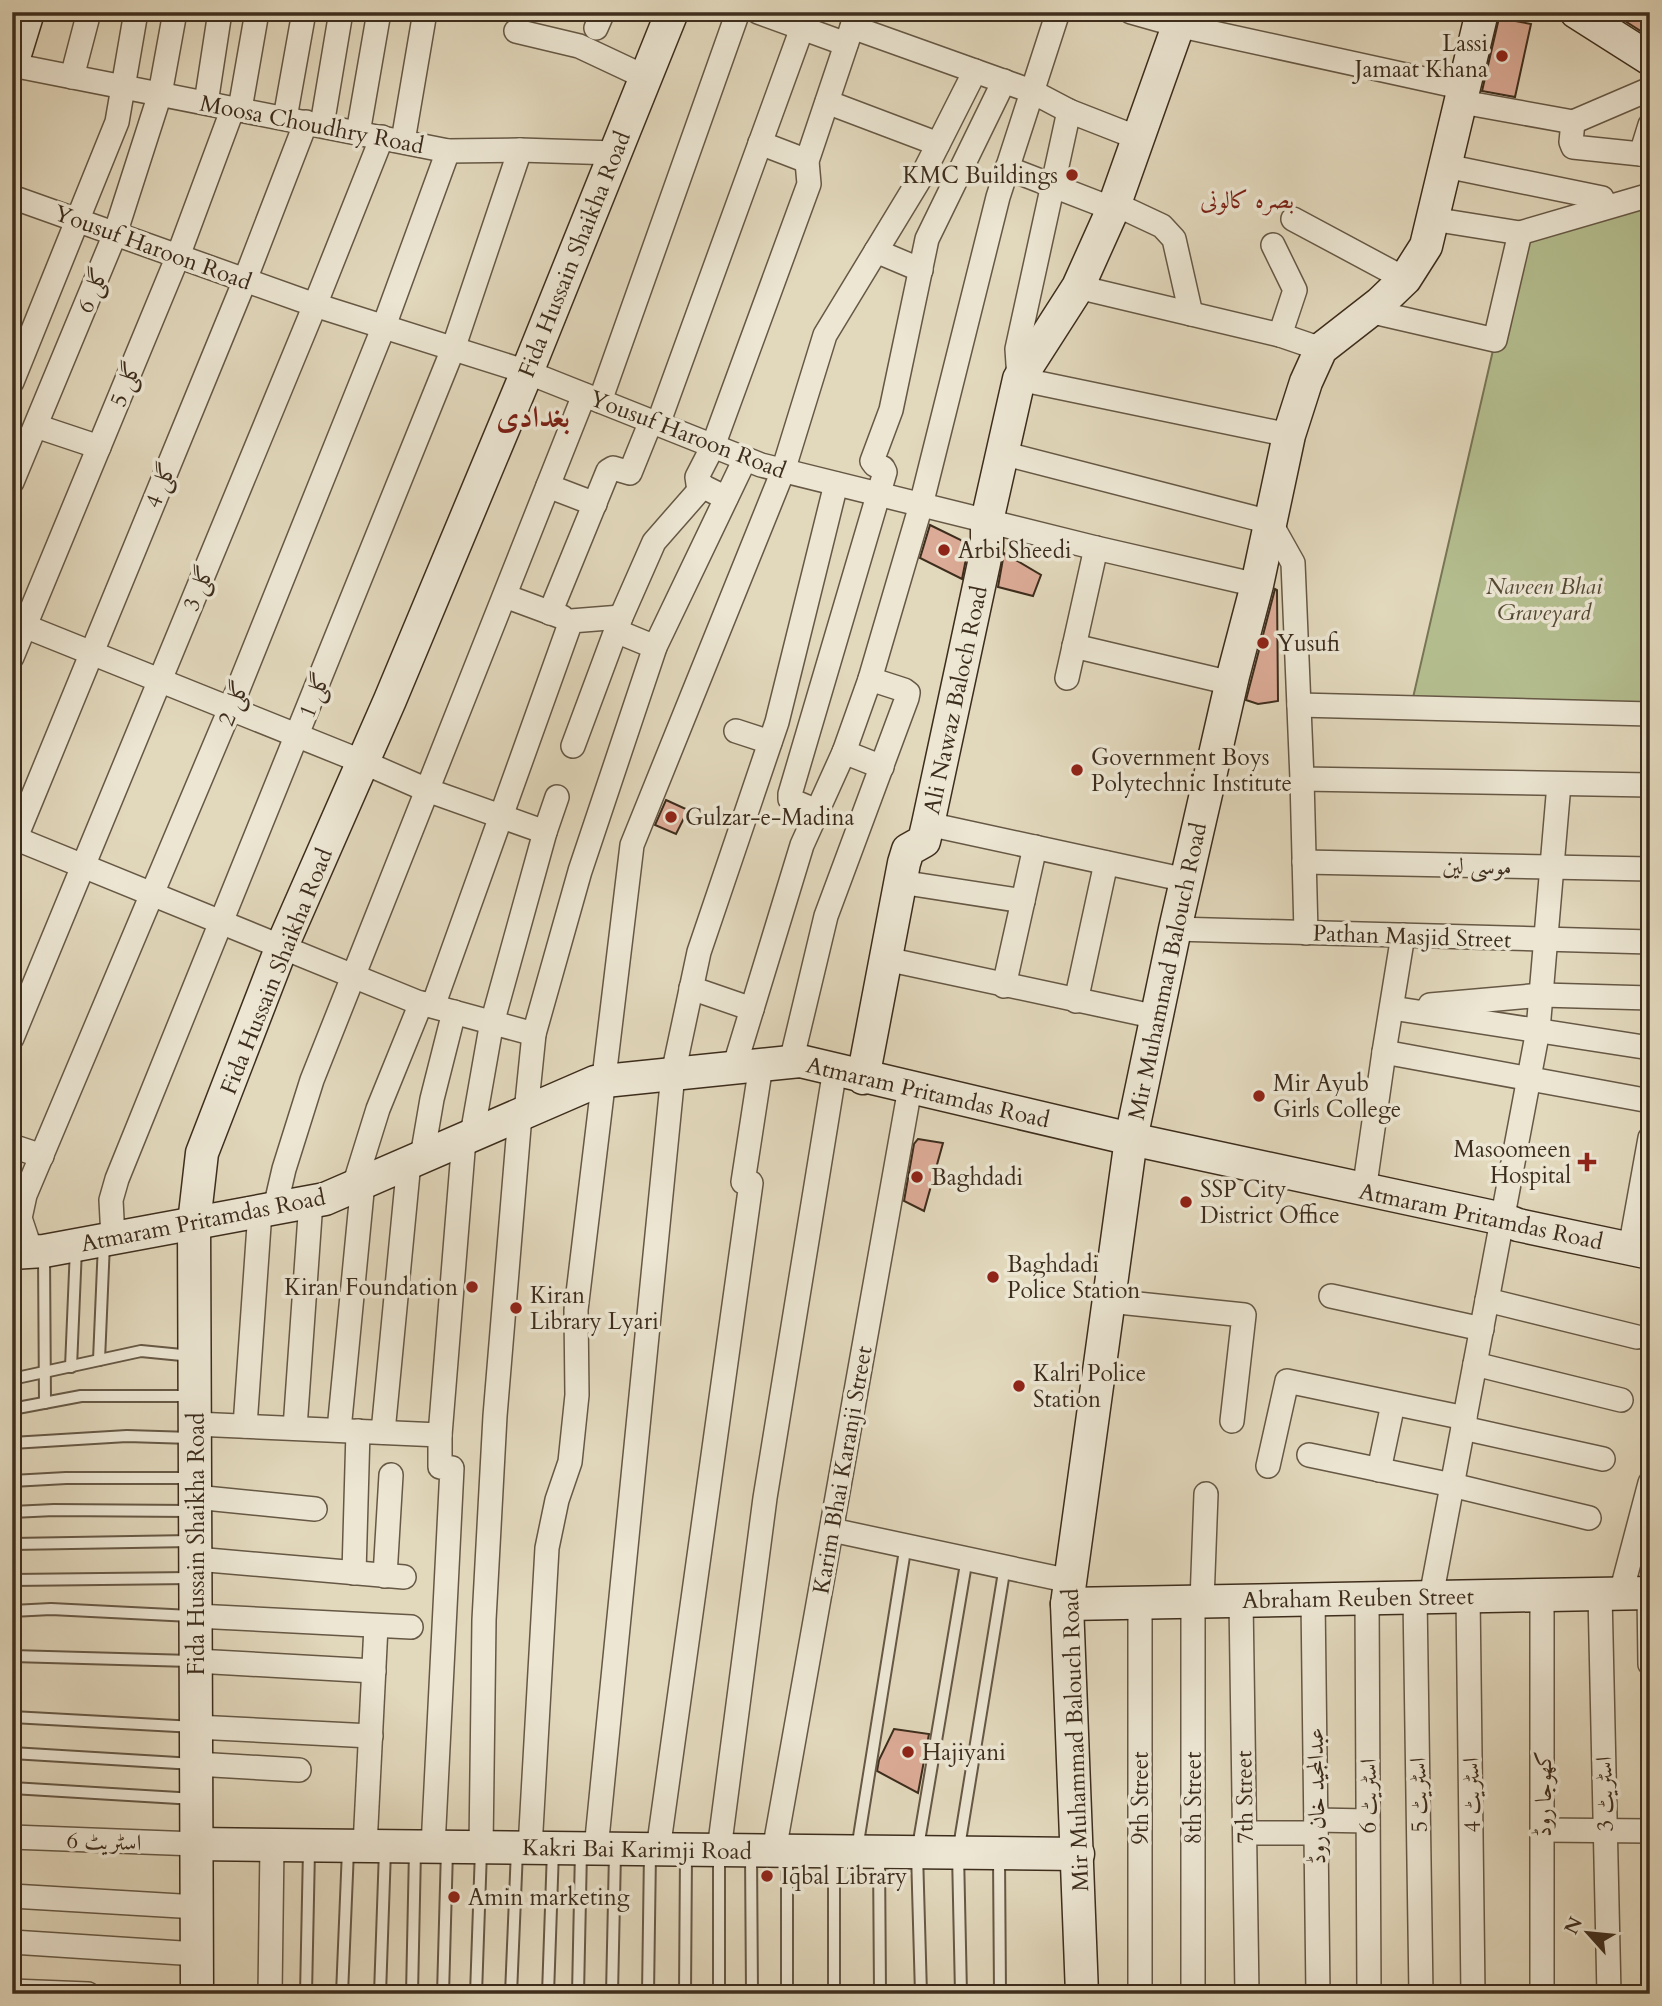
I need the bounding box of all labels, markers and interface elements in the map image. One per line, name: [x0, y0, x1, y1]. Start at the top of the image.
place label: Lassi Jamaat Khana: [1352, 28, 1488, 85]
marker: Lassi Jamaat Khana: [1494, 48, 1510, 64]
street label: Moosa Choudhry Road: [197, 88, 427, 162]
street label: Fida Hussain Shaikha Road: [511, 126, 638, 382]
place label: KMC Buildings: [903, 160, 1058, 191]
marker: KMC Buildings: [1064, 167, 1080, 183]
district label: بصرہ کالونی: [1200, 184, 1294, 217]
street label: Yousuf Haroon Road: [50, 197, 257, 298]
street label: گلی 6: [69, 263, 117, 318]
street label: گلی 5: [102, 357, 150, 412]
street label: Yousuf Haroon Road: [585, 383, 791, 486]
district label: بغدادی: [496, 397, 570, 438]
street label: گلی 4: [137, 458, 185, 513]
place label: Arbi Sheedi: [958, 535, 1071, 566]
marker: Arbi Sheedi: [936, 542, 952, 558]
street label: گلی 3: [175, 561, 223, 616]
park label: Naveen Bhai Graveyard: [1486, 571, 1603, 628]
street label: Ali Nawaz Baloch Road: [916, 582, 995, 817]
place label: Yusufi: [1277, 628, 1340, 659]
marker: Yusufi: [1255, 635, 1271, 651]
street label: گلی 1: [291, 668, 339, 723]
street label: گلی 2: [210, 676, 258, 731]
place label: Government Boys Polytechnic Institute: [1091, 742, 1292, 799]
marker: Government Boys Polytechnic Institute: [1069, 762, 1085, 778]
place label: Gulzar-e-Madina: [685, 802, 855, 833]
marker: Gulzar-e-Madina: [663, 809, 679, 825]
street label: Mir Muhammad Balouch Road: [1121, 819, 1214, 1123]
street label: Fida Hussain Shaikha Road: [213, 843, 340, 1099]
street label: موسی لین: [1442, 850, 1512, 884]
street label: Pathan Masjid Street: [1312, 918, 1512, 955]
street label: Atmaram Pritamdas Road: [803, 1049, 1053, 1136]
place label: Mir Ayub Girls College: [1273, 1068, 1401, 1125]
marker: Mir Ayub Girls College: [1251, 1088, 1267, 1104]
place label: Masoomeen Hospital: [1453, 1134, 1571, 1191]
marker: Masoomeen Hospital: [1577, 1152, 1597, 1172]
place label: Baghdadi: [931, 1162, 1023, 1193]
marker: Baghdadi: [909, 1169, 925, 1185]
place label: SSP City District Office: [1200, 1174, 1340, 1231]
street label: Atmaram Pritamdas Road: [1356, 1175, 1606, 1258]
street label: Atmaram Pritamdas Road: [78, 1181, 329, 1259]
marker: SSP City District Office: [1178, 1194, 1194, 1210]
place label: Baghdadi Police Station: [1007, 1249, 1140, 1306]
marker: Baghdadi Police Station: [985, 1269, 1001, 1285]
place label: Kiran Foundation: [284, 1272, 458, 1303]
marker: Kiran Foundation: [464, 1279, 480, 1295]
place label: Kiran Library Lyari: [530, 1280, 659, 1337]
marker: Kiran Library Lyari: [508, 1300, 524, 1316]
street label: Karim Bhai Karanji Street: [805, 1344, 880, 1597]
place label: Kalri Police Station: [1033, 1358, 1146, 1415]
marker: Kalri Police Station: [1011, 1378, 1027, 1394]
street label: Fida Hussain Shaikha Road: [181, 1412, 212, 1675]
street label: Abraham Reuben Street: [1242, 1581, 1474, 1616]
street label: Mir Muhammad Balouch Road: [1055, 1587, 1096, 1892]
street label: عبدالمجید خان روڈ: [1300, 1727, 1333, 1865]
place label: Hajiyani: [922, 1737, 1006, 1768]
marker: Hajiyani: [900, 1744, 916, 1760]
street label: 7th Street: [1228, 1750, 1261, 1844]
street label: 9th Street: [1125, 1751, 1156, 1845]
street label: 8th Street: [1178, 1751, 1209, 1845]
street label: کھوجا روڈ: [1528, 1751, 1559, 1837]
street label: اسٹریٹ 3: [1588, 1756, 1621, 1832]
street label: اسٹریٹ 5: [1402, 1757, 1435, 1833]
street label: اسٹریٹ 4: [1455, 1757, 1488, 1833]
street label: اسٹریٹ 6: [1353, 1758, 1384, 1834]
street label: اسٹریٹ 6: [66, 1825, 142, 1858]
street label: Kakri Bai Karimji Road: [522, 1832, 753, 1867]
place label: Iqbal Library: [781, 1861, 907, 1892]
marker: Iqbal Library: [759, 1868, 775, 1884]
place label: Amin marketing: [468, 1882, 630, 1913]
marker: Amin marketing: [446, 1889, 462, 1905]
north arrow: [1554, 1898, 1624, 1968]
text: N: [1558, 1912, 1589, 1939]

